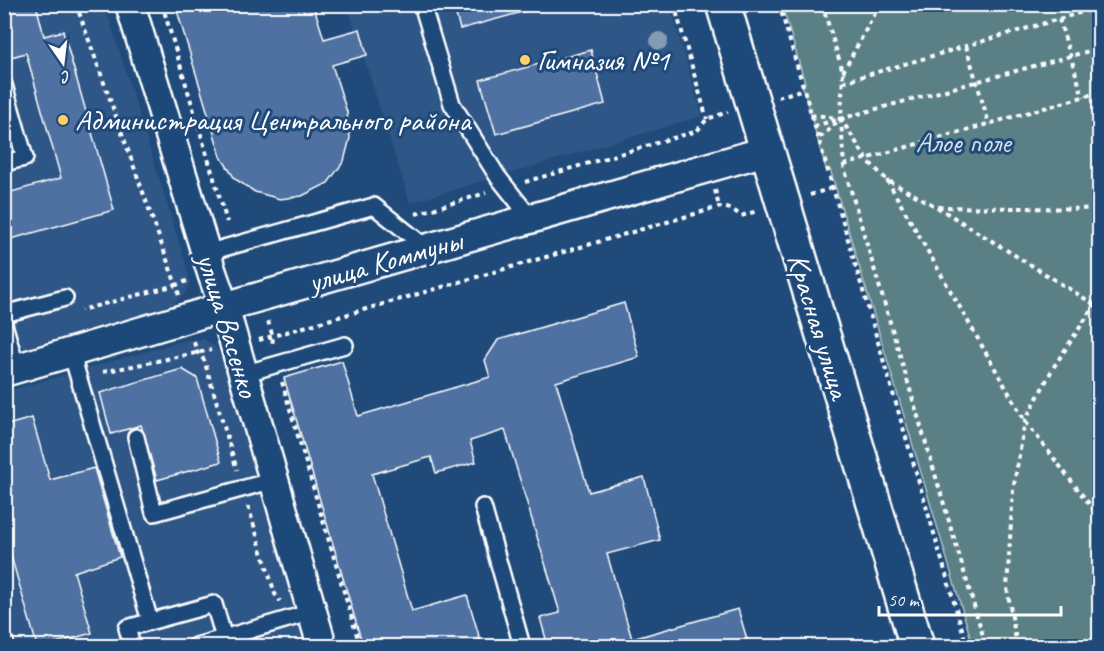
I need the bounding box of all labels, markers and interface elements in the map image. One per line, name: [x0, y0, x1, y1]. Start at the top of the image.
north arrow: [33, 33, 93, 93]
place label: Гимназия №1: [537, 41, 671, 79]
marker: Гимназия №1: [518, 53, 532, 67]
text: С: [58, 66, 73, 88]
place label: Администрация Центрального района: [75, 101, 472, 139]
marker: Администрация Центрального района: [56, 113, 70, 127]
park label: Алое поле: [916, 123, 1013, 161]
street label: улица Коммуны: [302, 220, 468, 302]
street label: улица Васенко: [188, 247, 268, 403]
street label: Красная улица: [779, 249, 860, 406]
scale bar: [879, 579, 1060, 617]
text: 50 m: [888, 589, 921, 611]

